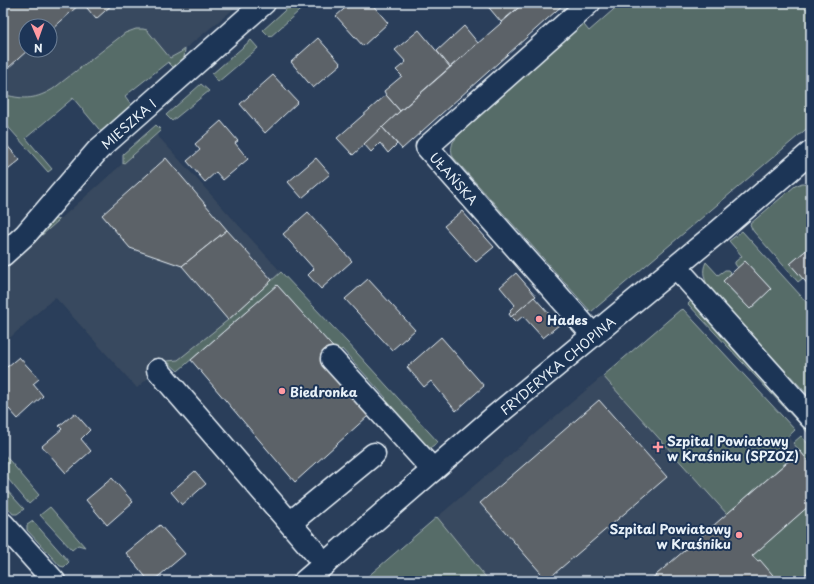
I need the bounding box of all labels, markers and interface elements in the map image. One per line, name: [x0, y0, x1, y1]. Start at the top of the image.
north arrow: [18, 18, 58, 58]
text: N: [33, 40, 43, 57]
street label: MIESZKA I: [96, 94, 160, 153]
street label: UŁAŃSKA: [426, 147, 483, 209]
place label: Hades: [547, 310, 588, 329]
street label: FRYDERYKA CHOPINA: [495, 312, 619, 418]
marker: Hades: [534, 314, 544, 324]
place label: Biedronka: [290, 382, 358, 401]
marker: Biedronka: [277, 386, 287, 396]
place label: Szpital Powiatowy w Kraśniku (SPZOZ): [667, 431, 799, 465]
marker: Szpital Powiatowy w Kraśniku (SPZOZ): [652, 441, 664, 453]
place label: Szpital Powiatowy w Kraśniku: [610, 519, 731, 553]
marker: Szpital Powiatowy w Kraśniku: [734, 530, 744, 540]

